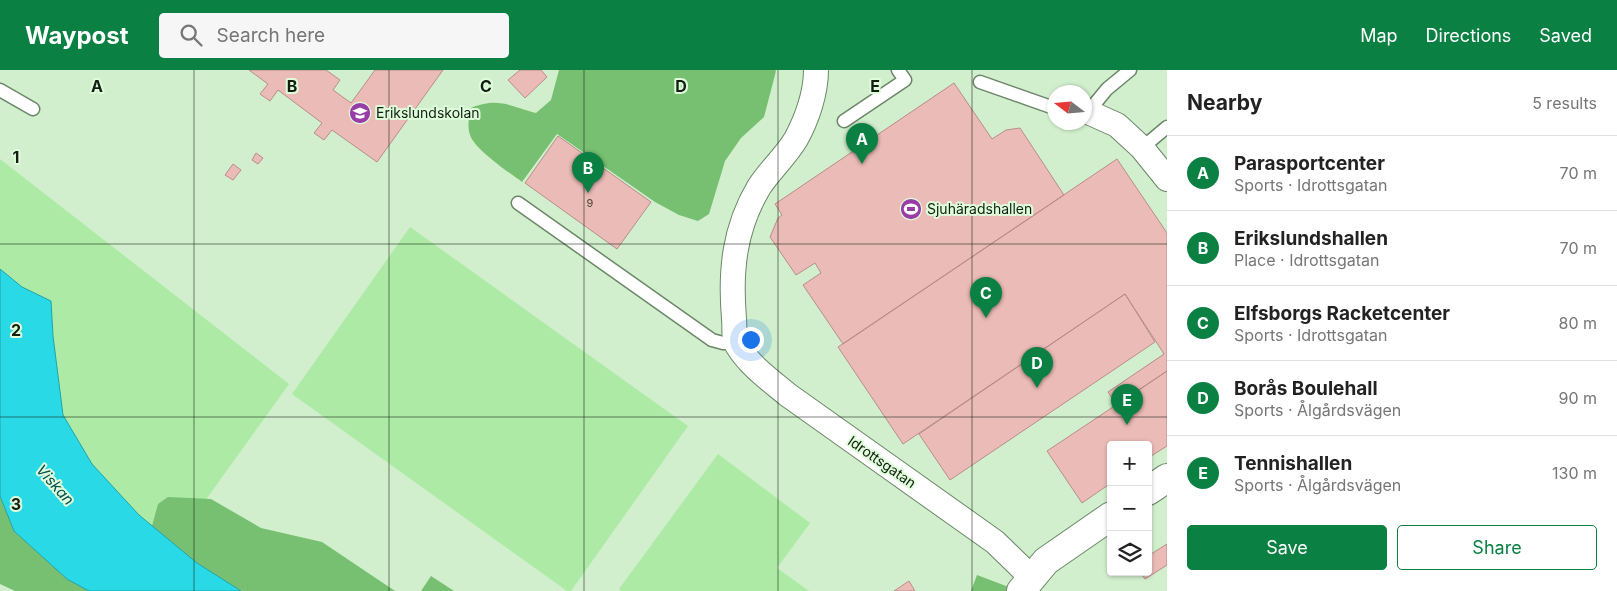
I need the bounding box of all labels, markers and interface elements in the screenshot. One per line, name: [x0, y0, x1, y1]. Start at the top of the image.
search box: [159, 13, 509, 58]
text: Waypost: [25, 21, 129, 50]
icon: search: [177, 21, 205, 49]
text: Search here: [217, 24, 325, 47]
text: Map: [1360, 25, 1398, 46]
text: Directions: [1426, 25, 1511, 46]
text: Saved: [1539, 25, 1592, 46]
text: A: [91, 76, 103, 96]
text: B: [287, 76, 297, 96]
text: C: [480, 76, 492, 96]
text: D: [675, 76, 687, 96]
text: E: [870, 76, 880, 96]
north arrow: [1047, 85, 1092, 130]
text: Nearby: [1187, 90, 1262, 115]
text: 5 results: [1532, 93, 1597, 113]
school or university icon: Erikslundskolan: [348, 101, 372, 125]
place label: Erikslundskolan: [376, 104, 480, 121]
pin: A: [846, 123, 878, 164]
text: 1: [13, 147, 19, 167]
pin: B: [572, 152, 604, 193]
text: Parasportcenter: [1234, 152, 1385, 175]
text: A: [1197, 163, 1209, 183]
text: 70 m: [1560, 163, 1597, 183]
text: Sports · Idrottsgatan: [1234, 175, 1387, 195]
house number: 9: [587, 196, 594, 210]
sports icon: Sjuhäradshallen: [899, 197, 923, 221]
place label: Sjuhäradshallen: [927, 200, 1032, 217]
text: Erikslundshallen: [1234, 227, 1388, 250]
text: B: [1198, 238, 1208, 258]
text: 70 m: [1560, 238, 1597, 258]
text: Place · Idrottsgatan: [1234, 250, 1380, 270]
pin: C: [970, 277, 1002, 318]
text: Elfsborgs Racketcenter: [1234, 302, 1450, 325]
text: C: [1197, 313, 1209, 333]
text: 80 m: [1558, 313, 1597, 333]
text: 2: [11, 320, 21, 340]
text: Sports · Idrottsgatan: [1234, 325, 1387, 345]
your location: [738, 327, 764, 353]
pin: D: [1021, 347, 1053, 388]
text: Borås Boulehall: [1234, 377, 1378, 400]
pin: E: [1111, 384, 1143, 425]
text: D: [1197, 388, 1209, 408]
text: 90 m: [1558, 388, 1597, 408]
text: Sports · Ålgårdsvägen: [1234, 400, 1401, 420]
street label: Idrottsgatan: [845, 432, 920, 491]
map controls: [1107, 441, 1152, 576]
button: +: [1107, 441, 1152, 486]
text: Tennishallen: [1234, 452, 1352, 475]
water label: Viskan: [32, 461, 79, 509]
text: E: [1198, 463, 1208, 483]
text: 130 m: [1552, 463, 1597, 483]
text: Sports · Ålgårdsvägen: [1234, 475, 1401, 495]
button: −: [1107, 486, 1152, 531]
text: 3: [11, 494, 21, 514]
button: Save: [1187, 525, 1387, 570]
button: Share: [1397, 525, 1597, 570]
button: layers: [1107, 531, 1152, 576]

